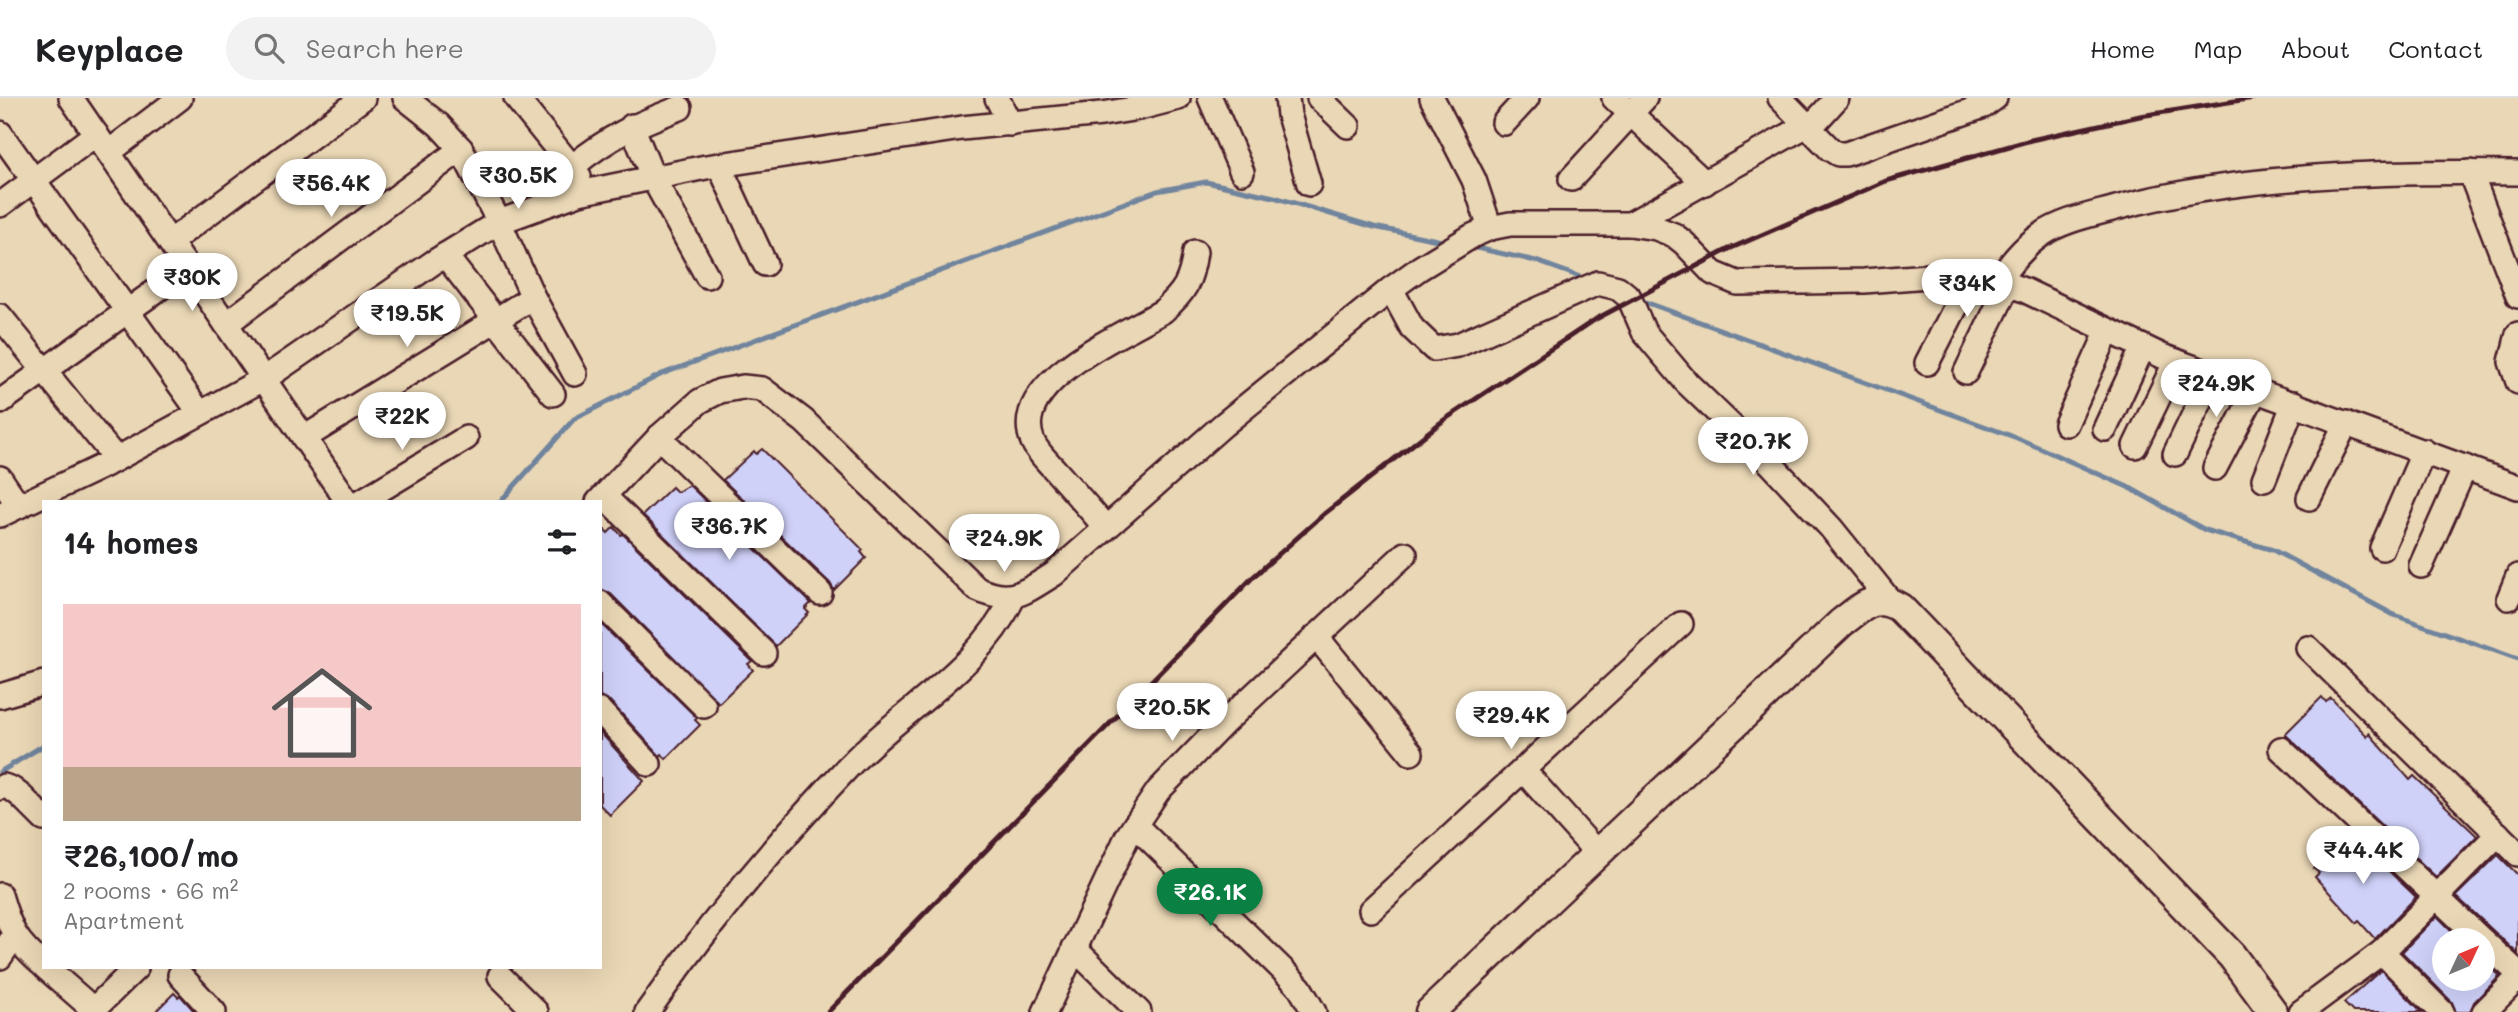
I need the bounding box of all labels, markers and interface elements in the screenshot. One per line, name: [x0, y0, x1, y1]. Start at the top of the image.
search box: [226, 17, 716, 80]
text: Keyplace: [35, 27, 184, 70]
icon: search: [250, 29, 288, 67]
text: Search here: [306, 31, 464, 65]
text: Home: [2090, 33, 2155, 64]
text: Map: [2193, 33, 2242, 64]
text: About: [2280, 33, 2350, 64]
text: Contact: [2388, 33, 2483, 64]
pin: ₹30.5K: [461, 152, 575, 211]
pin: ₹56.4K: [274, 159, 388, 219]
text: ₹30.5K: [478, 159, 558, 189]
text: ₹56.4K: [291, 167, 371, 197]
pin: ₹30K: [151, 254, 233, 313]
pin: ₹34K: [1926, 260, 2008, 319]
text: ₹30K: [163, 261, 221, 291]
text: ₹34K: [1938, 267, 1996, 297]
pin: ₹19.5K: [350, 289, 464, 349]
text: ₹19.5K: [370, 297, 444, 327]
pin: ₹24.9K: [2159, 360, 2273, 419]
text: ₹24.9K: [2177, 367, 2255, 397]
pin: ₹22K: [361, 392, 443, 452]
text: ₹22K: [374, 400, 430, 430]
pin: ₹20.7K: [1696, 418, 1810, 477]
text: ₹20.7K: [1714, 425, 1792, 455]
pin: ₹36.7K: [672, 503, 786, 562]
text: ₹36.7K: [690, 510, 768, 540]
pin: ₹24.9K: [947, 514, 1061, 574]
text: 14 homes: [63, 522, 199, 562]
text: ₹24.9K: [965, 522, 1043, 552]
icon: filters: [543, 523, 581, 561]
icon: home: [259, 650, 385, 776]
pin: ₹20.5K: [1115, 684, 1229, 743]
text: ₹20.5K: [1133, 691, 1211, 721]
pin: ₹29.4K: [1454, 692, 1568, 751]
text: ₹29.4K: [1472, 699, 1550, 729]
pin: ₹44.4K: [2306, 826, 2420, 886]
text: ₹44.4K: [2322, 834, 2404, 864]
text: ₹26,100/mo: [63, 835, 238, 875]
pin: ₹26.1K: [1153, 868, 1267, 928]
text: 2 rooms · 66 m²: [63, 875, 238, 905]
text: ₹26.1K: [1173, 876, 1247, 906]
text: Apartment: [63, 905, 185, 935]
north arrow: [2432, 928, 2496, 990]
map controls: [2432, 928, 2495, 991]

